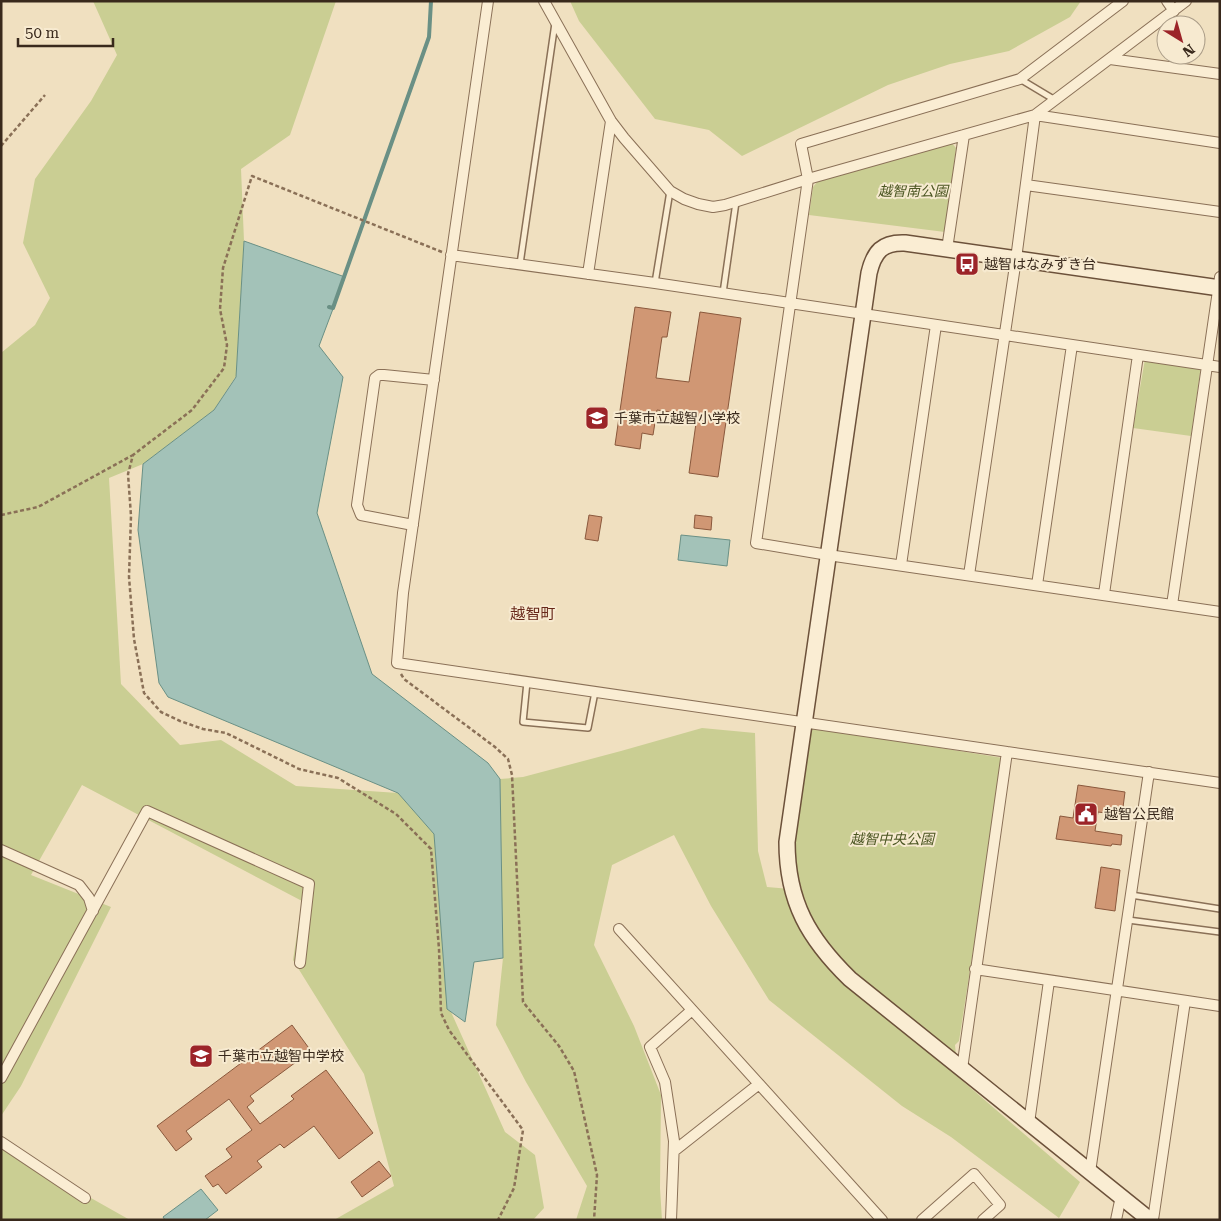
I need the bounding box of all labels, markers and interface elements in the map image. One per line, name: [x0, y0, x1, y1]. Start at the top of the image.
scale bar: [18, 15, 112, 47]
north arrow: [1156, 15, 1206, 65]
text: 50 m: [25, 24, 60, 42]
text: N: [1180, 41, 1198, 60]
park label: 越智南公園: [878, 183, 950, 199]
bus stop icon: 越智はなみずき台: [954, 251, 980, 277]
place label: 越智はなみずき台: [984, 256, 1096, 272]
school or university icon: 千葉市立越智小学校: [584, 405, 610, 431]
place label: 千葉市立越智小学校: [614, 410, 740, 426]
district label: 越智町: [509, 605, 556, 623]
public building icon: 越智公民館: [1073, 801, 1099, 827]
place label: 越智公民館: [1104, 806, 1174, 822]
park label: 越智中央公園: [850, 831, 936, 847]
school or university icon: 千葉市立越智中学校: [188, 1043, 214, 1069]
place label: 千葉市立越智中学校: [218, 1048, 344, 1064]

